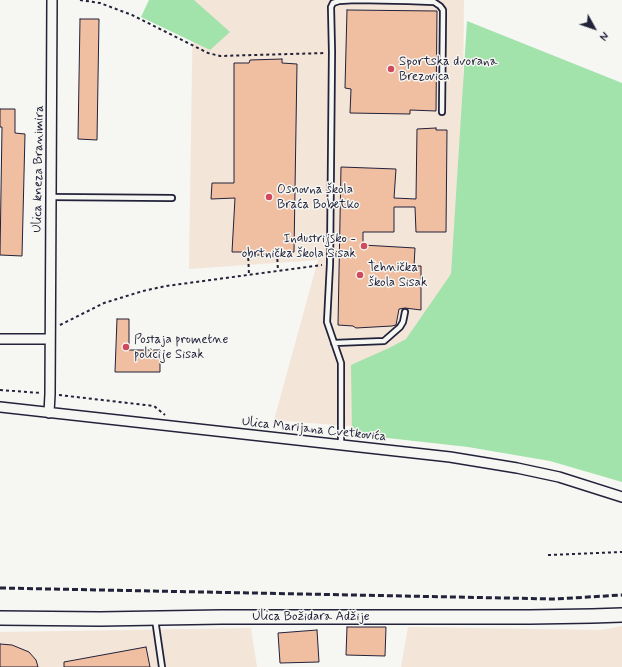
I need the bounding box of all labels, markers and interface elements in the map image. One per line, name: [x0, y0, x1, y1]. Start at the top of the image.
north arrow: [574, 8, 614, 48]
text: N: [595, 28, 611, 43]
place label: Sportska dvorana Brezovica: [399, 54, 497, 85]
marker: Sportska dvorana Brezovica: [386, 64, 396, 74]
street label: Ulica kneza Branimira: [30, 105, 48, 233]
place label: Osnovna škola Braća Bobetko: [277, 182, 359, 213]
marker: Osnovna škola Braća Bobetko: [264, 192, 274, 202]
place label: Industrijsko - obrtnička škola Sisak: [242, 231, 356, 262]
marker: Industrijsko - obrtnička škola Sisak: [359, 241, 369, 251]
place label: Tehnička škola Sisak: [368, 260, 427, 291]
marker: Tehnička škola Sisak: [355, 270, 365, 280]
place label: Postaja prometne policije Sisak: [134, 332, 228, 363]
marker: Postaja prometne policije Sisak: [121, 342, 131, 352]
street label: Ulica Marijana Cvetkovića: [241, 415, 387, 445]
street label: Ulica Božidara Adžije: [252, 609, 370, 625]

